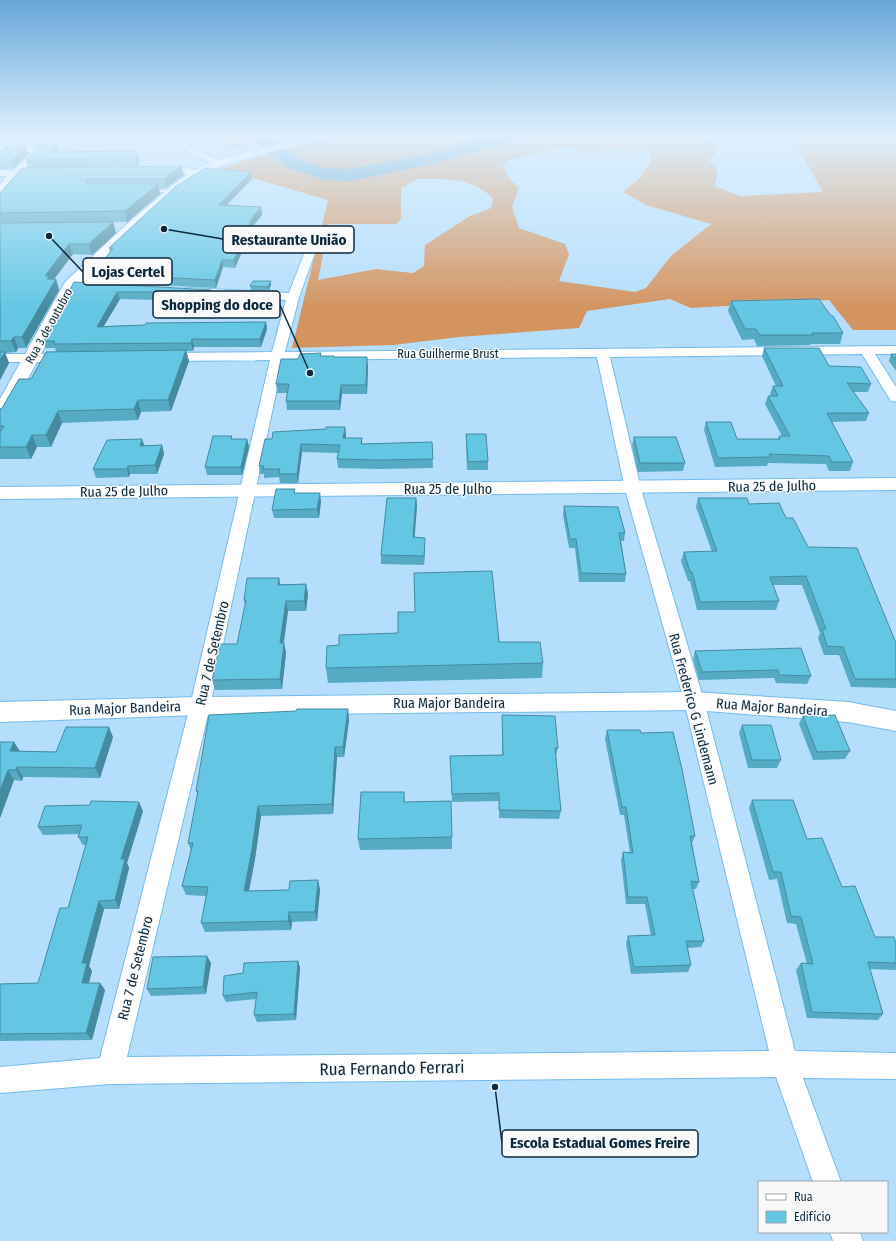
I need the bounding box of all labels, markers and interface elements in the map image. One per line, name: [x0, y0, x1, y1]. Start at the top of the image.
callout: Restaurante União: [223, 226, 354, 253]
text: Restaurante União: [232, 231, 346, 249]
callout: Lojas Certel: [83, 258, 172, 285]
text: Lojas Certel: [91, 263, 165, 281]
street label: Rua 3 de outubro: [22, 286, 76, 366]
callout: Shopping do doce: [153, 291, 280, 318]
text: Shopping do doce: [161, 296, 273, 314]
street label: Rua Guilherme Brust: [397, 347, 499, 361]
street label: Rua 25 de Julho: [728, 477, 816, 496]
street label: Rua 25 de Julho: [404, 481, 492, 498]
street label: Rua 25 de Julho: [80, 482, 168, 501]
street label: Rua 7 de Setembro: [192, 599, 233, 707]
street label: Rua Frederico G Lindemann: [665, 631, 722, 787]
street label: Rua Major Bandeira: [393, 695, 505, 712]
street label: Rua Major Bandeira: [716, 695, 829, 720]
street label: Rua Major Bandeira: [69, 698, 181, 719]
street label: Rua 7 de Setembro: [114, 914, 157, 1022]
street label: Rua Fernando Ferrari: [319, 1057, 465, 1080]
callout: Escola Estadual Gomes Freire: [502, 1130, 698, 1157]
text: Escola Estadual Gomes Freire: [510, 1134, 690, 1152]
legend: [758, 1181, 888, 1233]
text: Rua: [794, 1190, 813, 1204]
text: Edifício: [794, 1210, 831, 1224]

